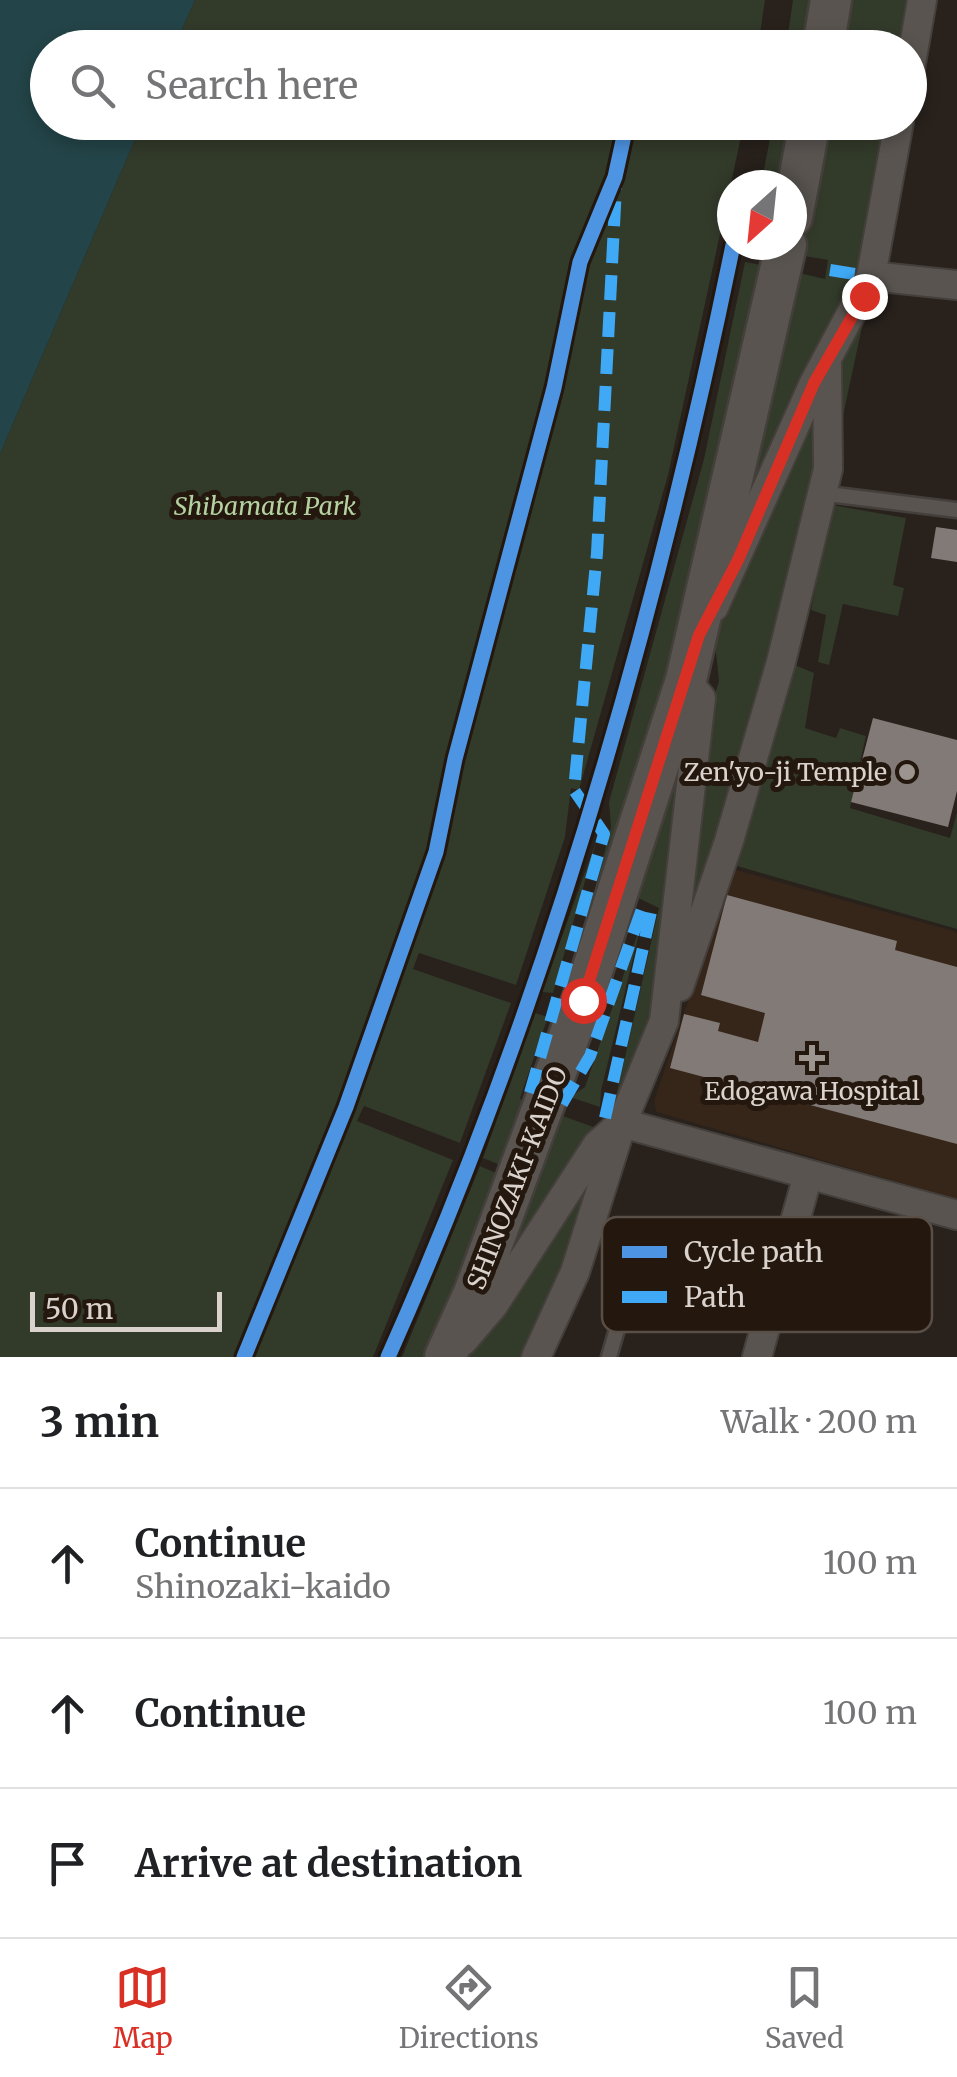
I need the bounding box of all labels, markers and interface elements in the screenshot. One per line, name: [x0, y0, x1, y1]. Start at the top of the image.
search box: [30, 30, 927, 140]
icon: search: [65, 58, 120, 113]
text: Search here: [145, 62, 358, 109]
north arrow: [717, 170, 807, 260]
route end: [842, 274, 888, 320]
park label: Shibamata Park: [174, 490, 357, 522]
place label: Zen'yo-ji Temple: [684, 756, 887, 788]
marker: Zen'yo-ji Temple: [896, 761, 918, 783]
route start: [561, 978, 607, 1024]
marker: Edogawa Hospital: [799, 1045, 825, 1071]
street label: SHINOZAKI-KAIDO: [460, 1062, 574, 1294]
place label: Edogawa Hospital: [704, 1075, 920, 1107]
legend: [602, 1217, 932, 1332]
text: Cycle path: [684, 1234, 823, 1270]
text: Path: [684, 1279, 746, 1315]
scale bar: [30, 1287, 222, 1332]
text: 50 m: [45, 1291, 113, 1327]
text: 3 min: [40, 1396, 159, 1448]
text: Walk · 200 m: [721, 1402, 917, 1442]
text: Continue: [135, 1520, 306, 1567]
icon: ahead: [40, 1536, 95, 1591]
text: 100 m: [823, 1543, 917, 1583]
text: Shinozaki-kaido: [135, 1567, 391, 1607]
icon: ahead: [40, 1686, 95, 1741]
text: Continue: [135, 1690, 306, 1737]
text: 100 m: [823, 1693, 917, 1733]
icon: arrive: [40, 1836, 95, 1891]
text: Arrive at destination: [135, 1840, 522, 1887]
tab: Map: [113, 1960, 173, 2056]
tab: Directions: [399, 1960, 539, 2056]
tab: Saved: [765, 1960, 844, 2056]

